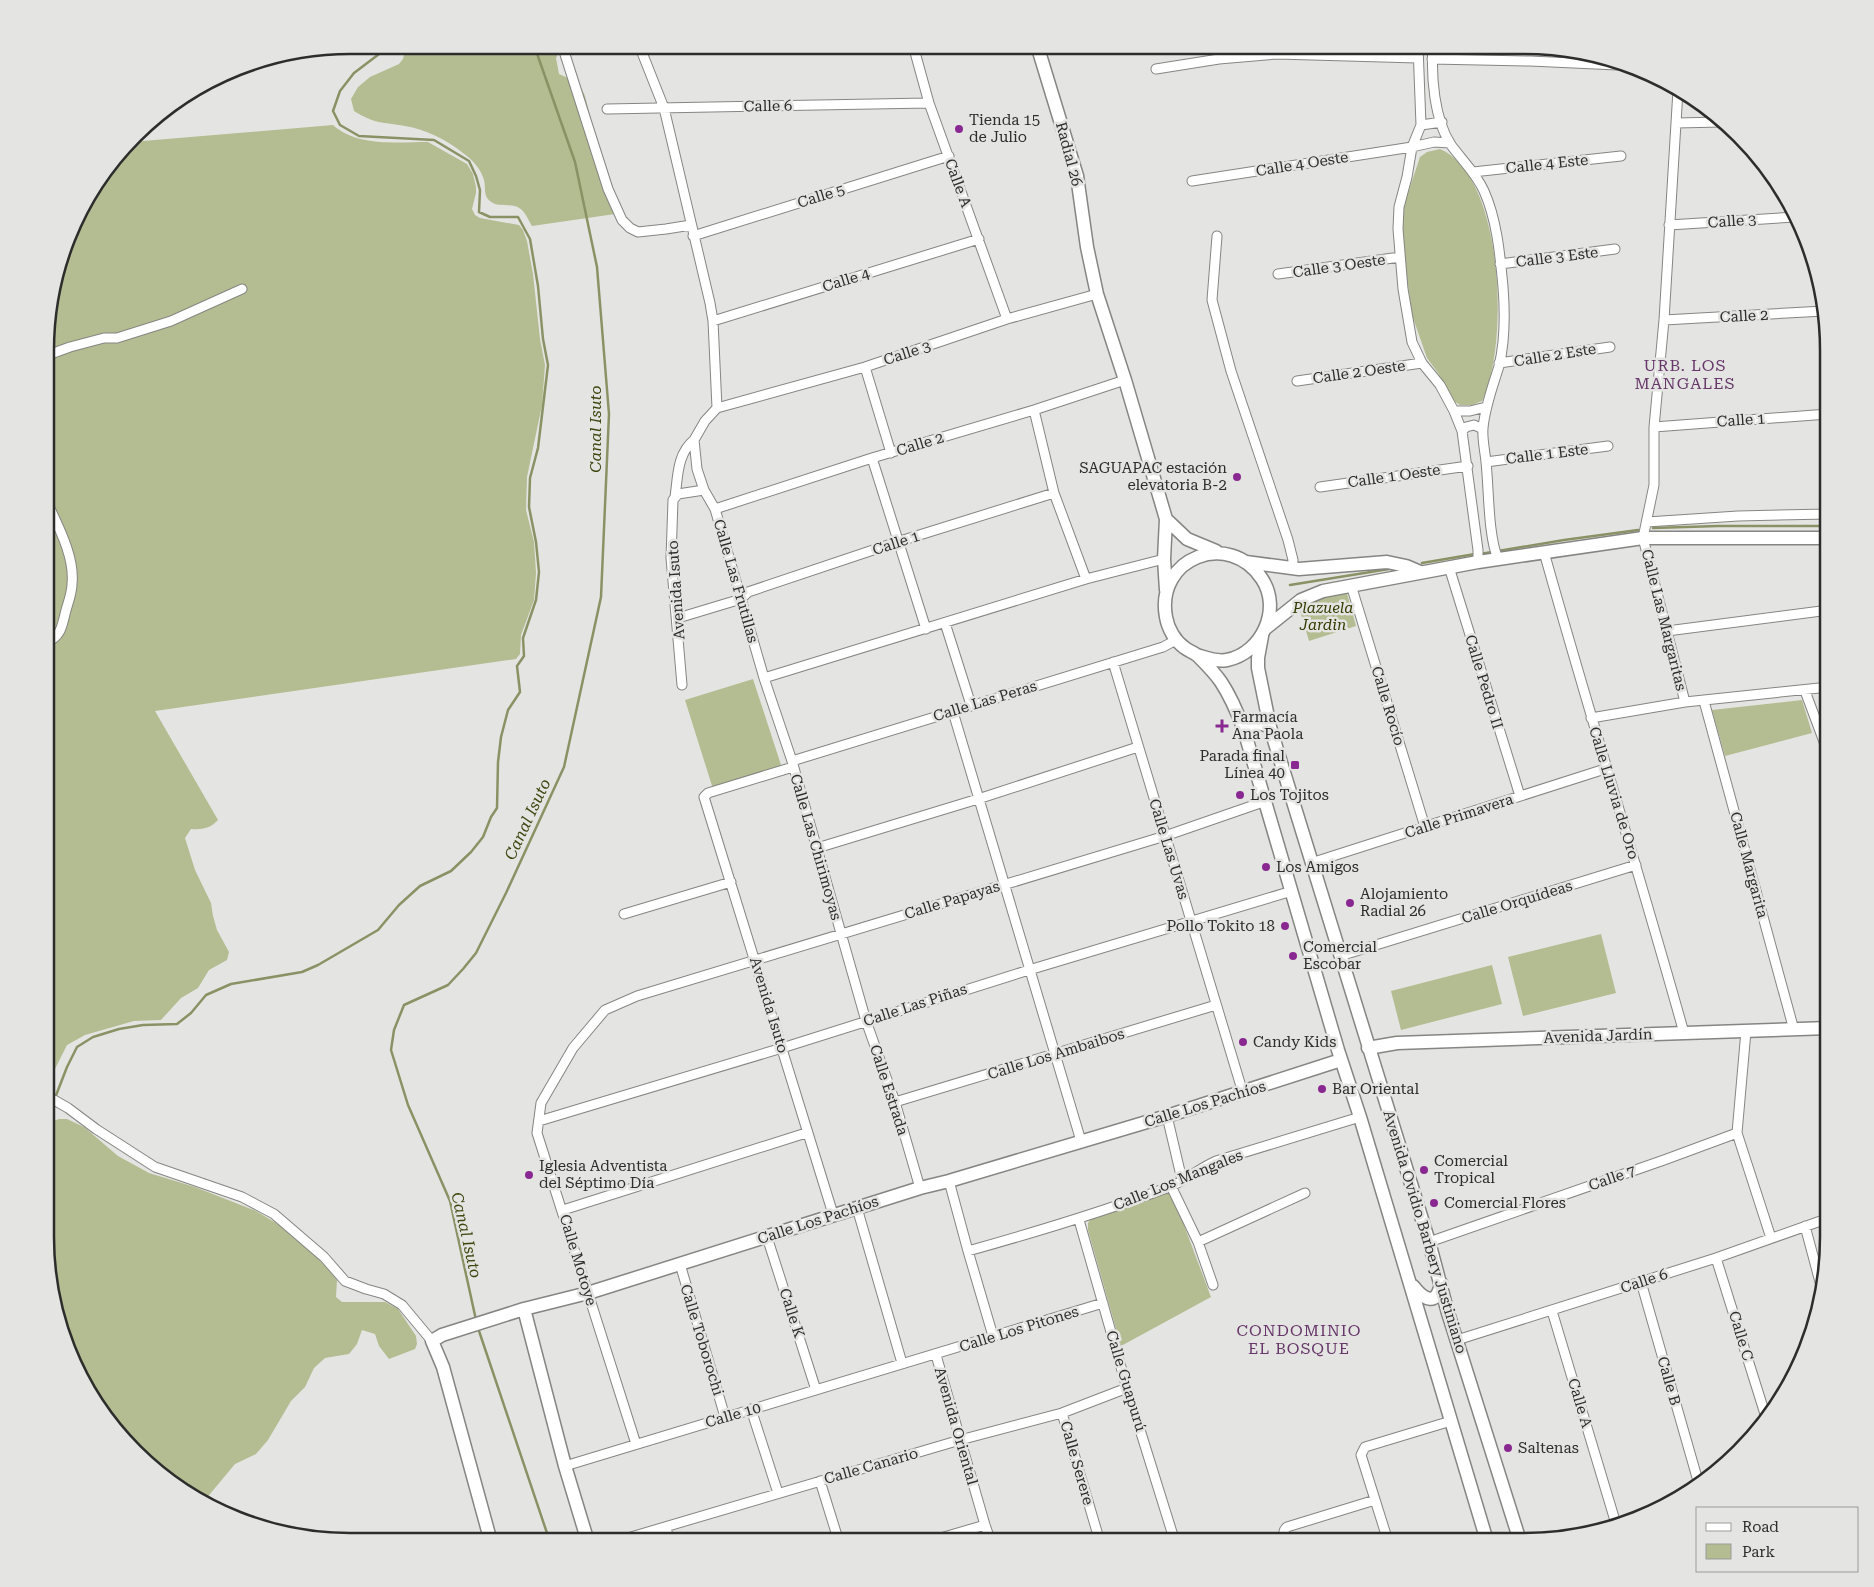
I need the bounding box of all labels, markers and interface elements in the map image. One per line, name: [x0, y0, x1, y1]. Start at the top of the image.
street label: Calle 6: [744, 97, 792, 115]
place label: Tienda 15 de Julio: [969, 111, 1040, 146]
street label: Radial 26: [1052, 120, 1086, 188]
marker: Tienda 15 de Julio: [953, 123, 965, 135]
street label: Calle 4 Oeste: [1254, 148, 1350, 180]
street label: Calle 4 Este: [1505, 151, 1589, 177]
street label: Calle A: [941, 156, 975, 210]
street label: Calle 5: [795, 180, 847, 212]
street label: Calle 3: [1707, 210, 1757, 232]
street label: Calle 3 Este: [1515, 243, 1599, 271]
street label: Calle 3 Oeste: [1291, 251, 1387, 281]
street label: Calle 4: [820, 264, 872, 296]
street label: Calle 2: [1719, 306, 1769, 326]
street label: Calle 3: [881, 337, 933, 369]
street label: Calle 2 Este: [1513, 340, 1597, 370]
district label: URB. LOS MANGALES: [1634, 356, 1736, 393]
street label: Calle 2 Oeste: [1311, 357, 1407, 387]
water label: Canal Isuto: [586, 385, 605, 473]
street label: Calle 1: [1716, 409, 1766, 431]
street label: Calle 2: [894, 428, 946, 460]
street label: Calle 1 Este: [1505, 440, 1589, 468]
place label: SAGUAPAC estación elevatoria B-2: [1079, 459, 1227, 494]
street label: Calle 1 Oeste: [1346, 461, 1442, 491]
marker: SAGUAPAC estación elevatoria B-2: [1231, 471, 1243, 483]
street label: Calle Las Frutillas: [710, 517, 762, 645]
street label: Calle 1: [870, 527, 922, 559]
street label: Avenida Isuto: [664, 540, 688, 640]
street label: Calle Las Margaritas: [1638, 547, 1690, 693]
park label: Plazuela Jardin: [1292, 599, 1353, 634]
street label: Calle Pedro II: [1461, 633, 1507, 731]
street label: Calle Rocío: [1367, 664, 1409, 748]
street label: Calle Las Peras: [931, 677, 1039, 725]
place label: Farmacía Ana Paola: [1232, 708, 1303, 743]
marker: Farmacía Ana Paola: [1216, 720, 1228, 732]
street label: Calle Lluvia de Oro: [1585, 725, 1643, 861]
place label: Parada final Línea 40: [1200, 747, 1285, 782]
marker: Parada final Línea 40: [1289, 759, 1301, 771]
street label: Calle Las Chirimoyas: [787, 772, 845, 922]
water label: Canal Isuto: [500, 776, 555, 863]
place label: Los Tojitos: [1250, 786, 1329, 804]
marker: Los Tojitos: [1234, 789, 1246, 801]
street label: Calle Primavera: [1402, 790, 1516, 842]
street label: Calle Las Uvas: [1145, 797, 1193, 901]
street label: Calle Margarita: [1726, 810, 1772, 920]
place label: Los Amigos: [1276, 858, 1359, 876]
marker: Los Amigos: [1260, 861, 1272, 873]
street label: Calle Papayas: [902, 877, 1002, 923]
street label: Calle Orquídeas: [1459, 877, 1575, 927]
place label: Alojamiento Radial 26: [1360, 885, 1448, 920]
marker: Alojamiento Radial 26: [1344, 897, 1356, 909]
place label: Pollo Tokito 18: [1166, 917, 1275, 935]
marker: Pollo Tokito 18: [1279, 920, 1291, 932]
place label: Comercial Escobar: [1303, 938, 1377, 973]
marker: Comercial Escobar: [1287, 950, 1299, 962]
street label: Avenida Isuto: [746, 955, 792, 1055]
street label: Calle Las Piñas: [861, 980, 969, 1030]
street label: Calle Los Ambaibos: [985, 1025, 1127, 1083]
street label: Avenida Jardín: [1543, 1025, 1653, 1047]
place label: Candy Kids: [1253, 1033, 1336, 1051]
marker: Candy Kids: [1237, 1036, 1249, 1048]
street label: Calle Estrada: [866, 1042, 912, 1138]
street label: Calle Los Pachíos: [1142, 1077, 1268, 1131]
place label: Bar Oriental: [1332, 1080, 1419, 1098]
marker: Bar Oriental: [1316, 1083, 1328, 1095]
street label: Avenida Ovidio Barbery Justiniano: [1379, 1108, 1471, 1356]
street label: Calle Los Mangales: [1111, 1146, 1245, 1214]
place label: Comercial Tropical: [1434, 1152, 1508, 1187]
place label: Iglesia Adventista del Séptimo Día: [539, 1157, 667, 1192]
street label: Calle 7: [1586, 1162, 1638, 1194]
marker: Comercial Tropical: [1418, 1164, 1430, 1176]
marker: Iglesia Adventista del Séptimo Día: [523, 1169, 535, 1181]
water label: Canal Isuto: [447, 1190, 486, 1280]
street label: Calle Los Pachíos: [755, 1192, 881, 1248]
place label: Comercial Flores: [1444, 1194, 1566, 1212]
marker: Comercial Flores: [1428, 1197, 1440, 1209]
street label: Calle Motoye: [556, 1212, 600, 1308]
street label: Calle 6: [1618, 1265, 1670, 1297]
street label: Calle Toborochi: [677, 1282, 728, 1398]
street label: Calle K: [776, 1286, 808, 1340]
street label: Calle Los Pitones: [957, 1302, 1081, 1356]
street label: Calle C: [1725, 1309, 1757, 1363]
district label: CONDOMINIO EL BOSQUE: [1237, 1321, 1361, 1358]
street label: Calle Guapurú: [1102, 1328, 1150, 1434]
street label: Calle B: [1653, 1354, 1685, 1408]
street label: Avenida Oriental: [931, 1365, 982, 1487]
street label: Calle A: [1564, 1376, 1596, 1430]
street label: Calle 10: [703, 1398, 763, 1432]
street label: Calle Serere: [1056, 1419, 1098, 1507]
place label: Saltenas: [1518, 1439, 1579, 1457]
marker: Saltenas: [1502, 1442, 1514, 1454]
street label: Calle Canario: [822, 1444, 920, 1488]
legend: [1696, 1507, 1859, 1572]
text: Road: [1742, 1518, 1779, 1536]
text: Park: [1742, 1543, 1776, 1561]

